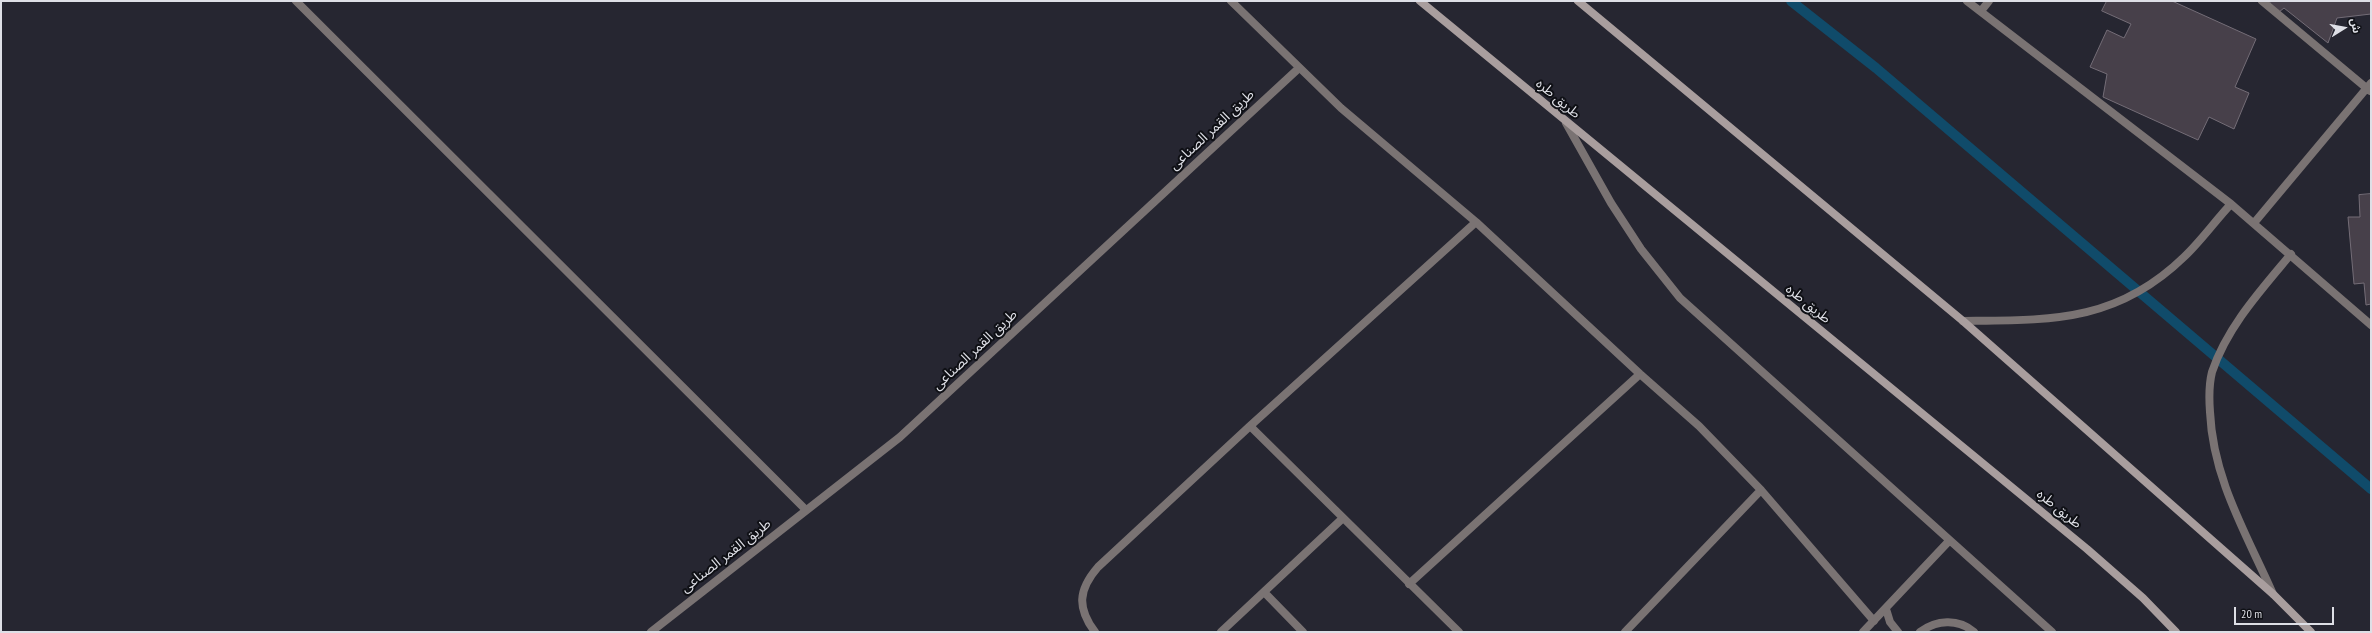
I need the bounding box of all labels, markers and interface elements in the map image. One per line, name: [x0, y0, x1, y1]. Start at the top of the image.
north arrow: [2324, 8, 2364, 48]
text: ش: [2347, 17, 2364, 34]
street label: طريق طره: [1532, 75, 1584, 123]
street label: طريق القمر الصناعى: [1166, 86, 1258, 174]
street label: طريق طره: [1782, 281, 1834, 327]
street label: طريق القمر الصناعى: [929, 306, 1021, 394]
street label: طريق طره: [2033, 486, 2085, 532]
street label: طريق القمر الصناعى: [677, 516, 775, 596]
scale bar: [2236, 599, 2336, 625]
text: 20 m: [2241, 606, 2262, 621]

